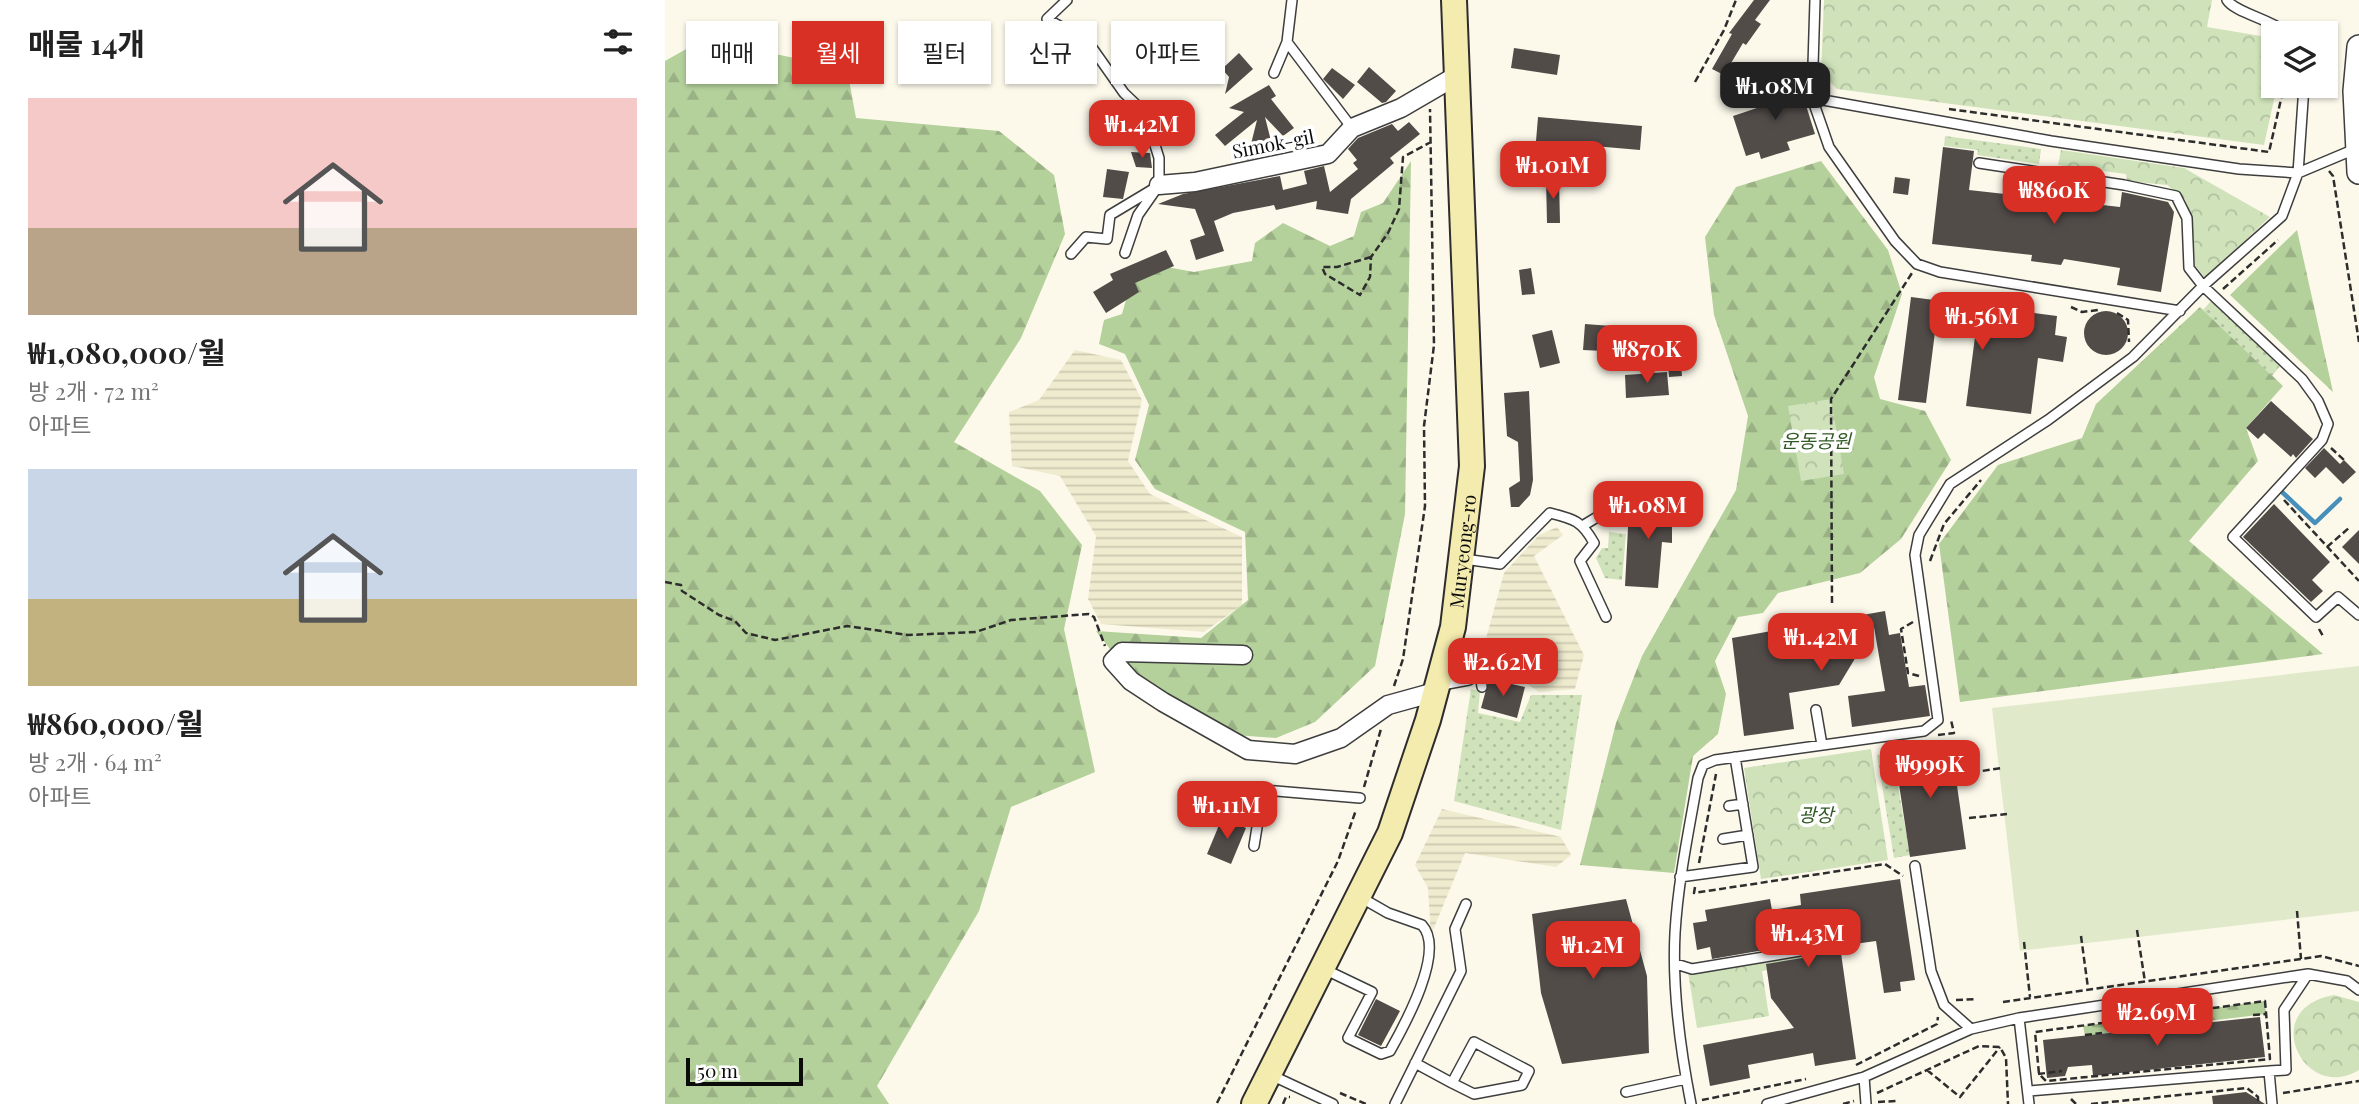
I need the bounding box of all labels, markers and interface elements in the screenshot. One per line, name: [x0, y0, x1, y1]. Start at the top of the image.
chip: 매매: [686, 21, 778, 84]
chip: 월세: [792, 21, 884, 84]
chip: 필터: [898, 21, 991, 84]
chip: 신규: [1005, 21, 1097, 84]
chip: 아파트: [1111, 21, 1225, 84]
map controls: [2261, 21, 2338, 98]
button: layers: [2261, 21, 2338, 98]
text: 매물 14개: [28, 23, 145, 63]
icon: filters: [599, 23, 637, 61]
pin: ₩1.08M: [1718, 62, 1832, 122]
text: ₩1.08M: [1736, 69, 1814, 100]
pin: ₩1.42M: [1085, 100, 1199, 160]
text: ₩1.42M: [1105, 107, 1179, 138]
street label: Simok-gil: [1230, 122, 1317, 164]
pin: ₩1.01M: [1496, 142, 1610, 201]
icon: home: [270, 144, 396, 270]
text: ₩1.01M: [1516, 148, 1590, 179]
pin: ₩860K: [2005, 166, 2103, 226]
text: ₩860K: [2019, 173, 2089, 204]
pin: ₩1.56M: [1925, 292, 2039, 352]
text: ₩1.56M: [1945, 299, 2019, 330]
pin: ₩870K: [1598, 326, 1696, 385]
text: ₩1,080,000/월: [28, 332, 226, 372]
text: ₩870K: [1613, 332, 1681, 363]
text: 방 2개 · 72 m²: [28, 375, 159, 406]
text: 아파트: [28, 409, 91, 440]
park label: 운동공원: [1781, 427, 1852, 453]
pin: ₩1.08M: [1591, 482, 1705, 541]
text: ₩1.08M: [1609, 488, 1687, 519]
street label: Muryeong-ro: [1442, 493, 1482, 610]
icon: home: [270, 515, 396, 641]
pin: ₩1.42M: [1764, 614, 1878, 673]
text: ₩1.42M: [1784, 620, 1858, 651]
pin: ₩2.62M: [1446, 638, 1560, 698]
text: ₩2.62M: [1464, 645, 1542, 676]
text: ₩860,000/월: [28, 703, 204, 743]
pin: ₩999K: [1881, 740, 1979, 800]
text: 방 2개 · 64 m²: [28, 746, 162, 777]
text: ₩999K: [1896, 747, 1964, 778]
text: 아파트: [28, 780, 91, 811]
pin: ₩1.11M: [1170, 782, 1284, 841]
text: ₩1.11M: [1193, 788, 1261, 819]
park label: 광장: [1799, 801, 1836, 827]
pin: ₩1.43M: [1751, 909, 1865, 969]
text: ₩1.43M: [1772, 916, 1844, 947]
pin: ₩1.2M: [1544, 922, 1642, 981]
text: ₩1.2M: [1562, 928, 1624, 959]
pin: ₩2.69M: [2100, 988, 2214, 1048]
text: ₩2.69M: [2118, 995, 2196, 1026]
scale bar: [686, 1055, 803, 1087]
text: 50 m: [697, 1057, 738, 1083]

